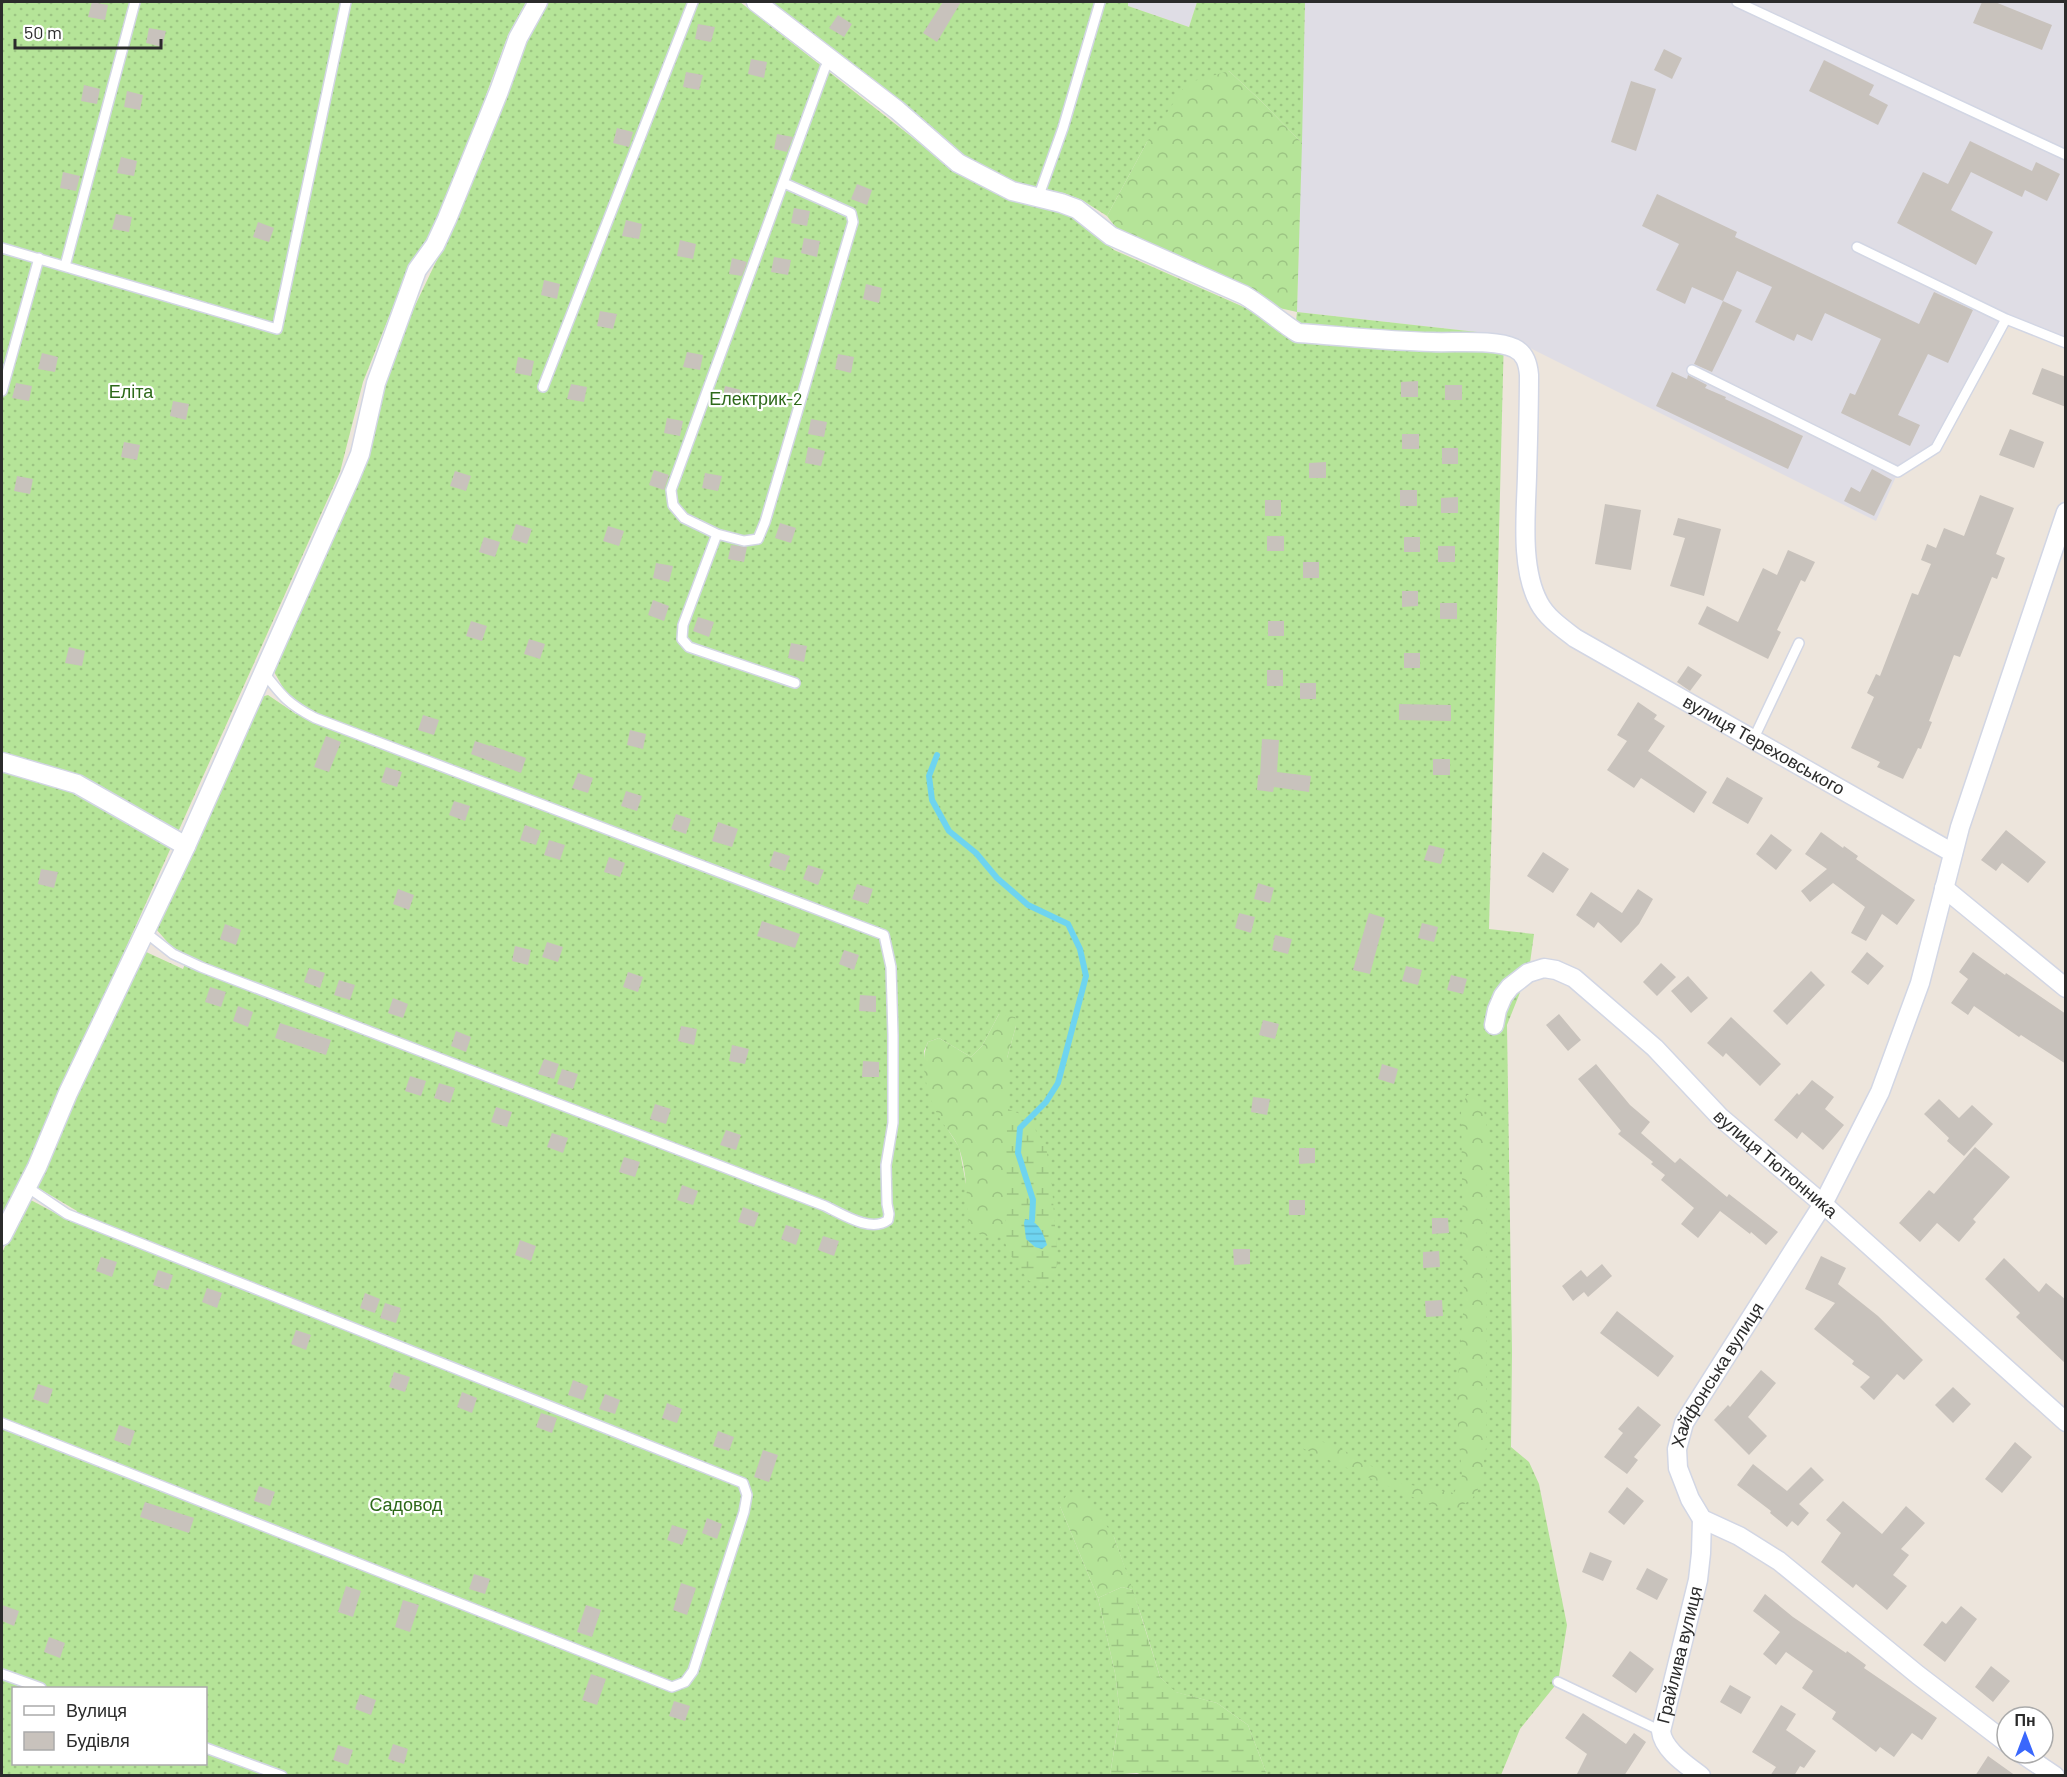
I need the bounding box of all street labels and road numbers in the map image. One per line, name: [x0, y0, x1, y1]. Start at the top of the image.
street label: вулиця Тереховського: [1679, 690, 1849, 799]
street label: вулиця Тютюнника: [1709, 1105, 1843, 1223]
street label: Хайфонська вулиця: [1666, 1298, 1768, 1450]
street label: Грайлива вулиця: [1651, 1584, 1706, 1726]

